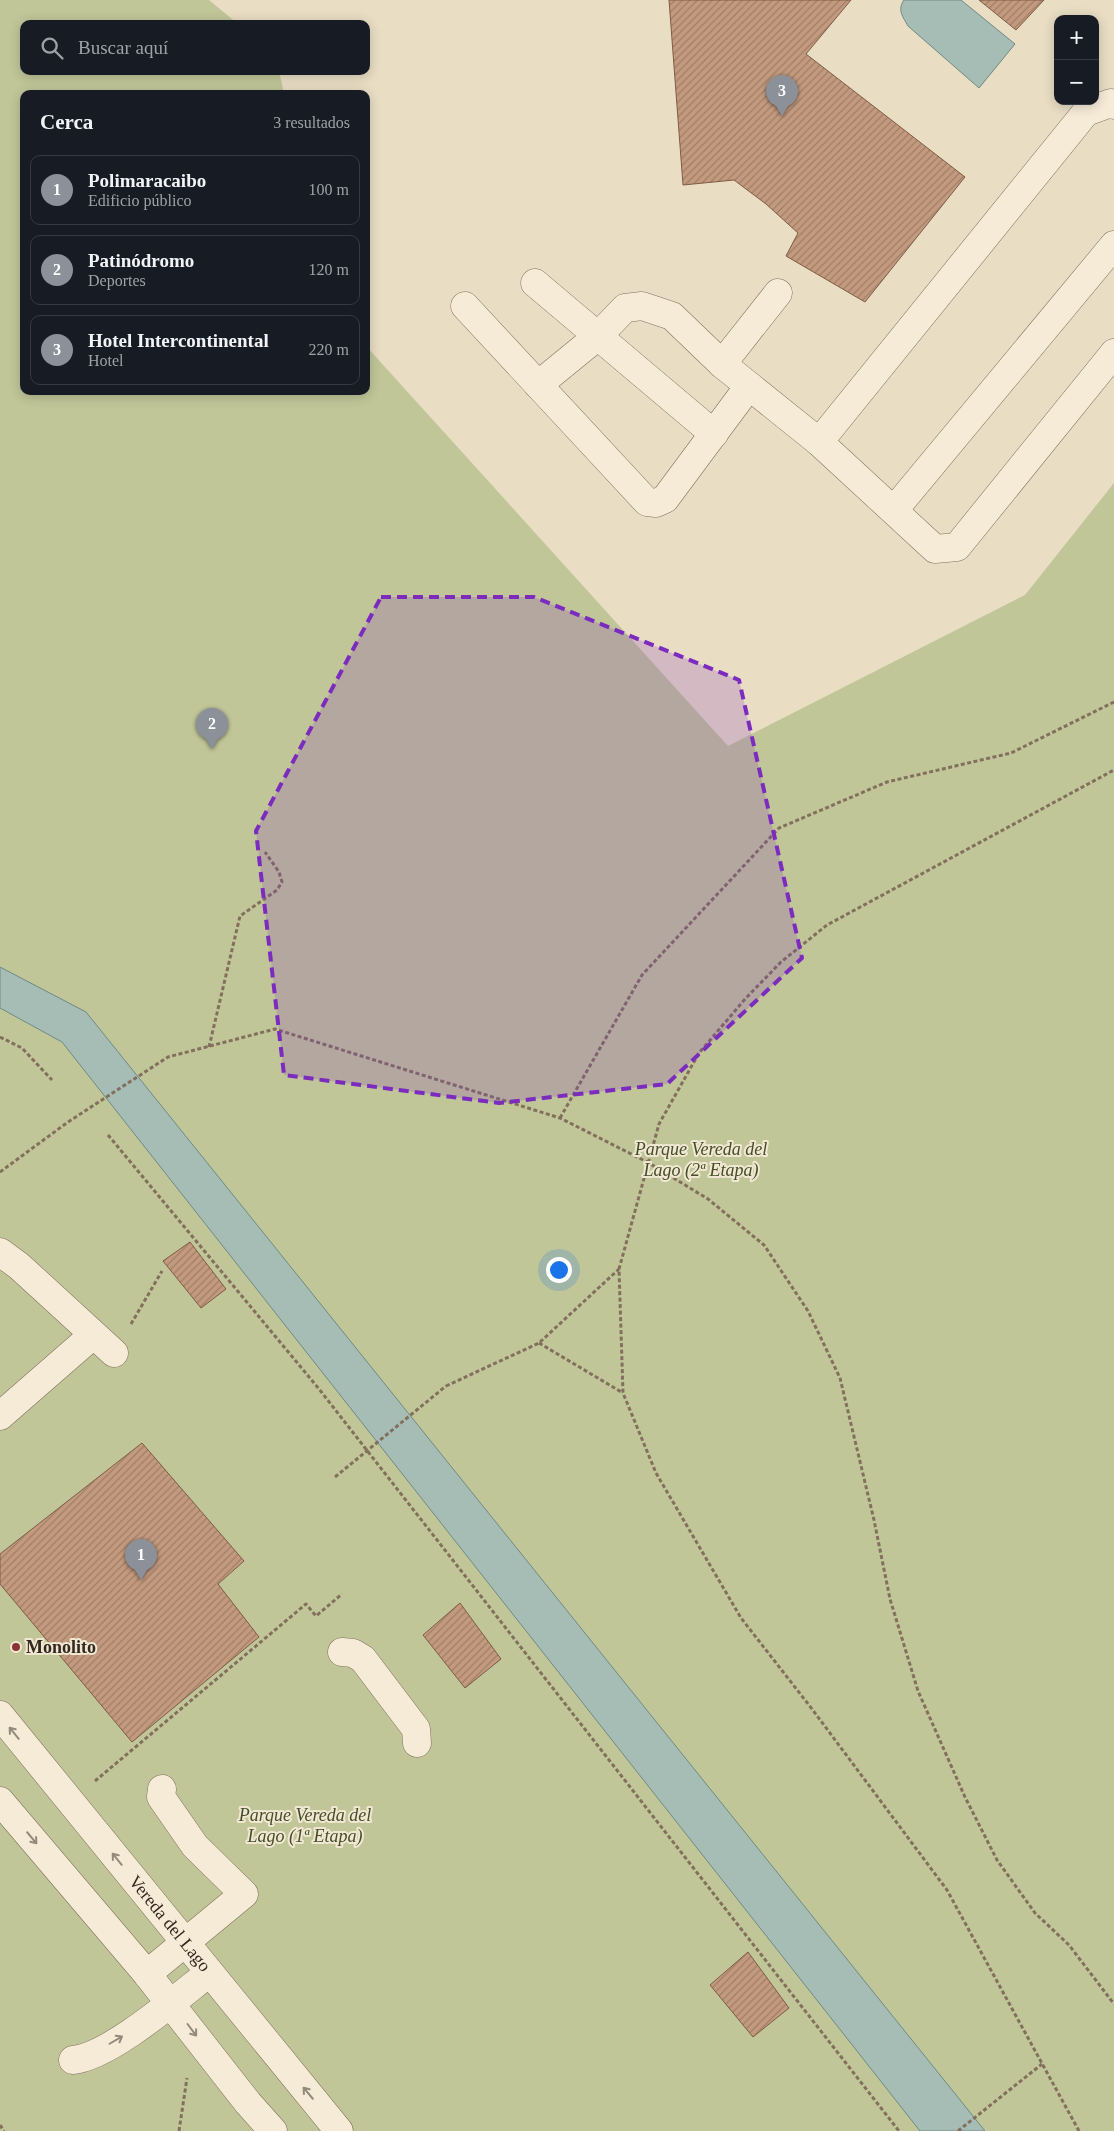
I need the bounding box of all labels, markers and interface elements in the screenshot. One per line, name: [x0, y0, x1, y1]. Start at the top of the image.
map controls: [1054, 15, 1099, 105]
button: +: [1054, 15, 1099, 60]
search box: [20, 20, 370, 75]
icon: search: [38, 34, 66, 62]
text: Buscar aquí: [78, 37, 168, 58]
button: −: [1054, 60, 1099, 105]
pin: 3: [766, 75, 798, 116]
text: Cerca: [40, 110, 93, 134]
text: 3 resultados: [273, 114, 350, 131]
text: Polimaracaibo: [88, 170, 206, 191]
text: 1: [53, 181, 61, 198]
text: 100 m: [309, 181, 349, 198]
text: Edificio público: [88, 192, 192, 209]
text: Patinódromo: [88, 250, 194, 271]
text: 2: [53, 261, 61, 278]
text: 120 m: [309, 261, 349, 278]
text: Deportes: [88, 272, 146, 289]
text: Hotel Intercontinental: [88, 330, 269, 351]
text: 3: [53, 341, 61, 358]
text: 220 m: [309, 341, 349, 358]
text: Hotel: [88, 352, 124, 369]
pin: 2: [196, 708, 228, 749]
park label: Parque Vereda del Lago (2ª Etapa): [634, 1139, 767, 1181]
your location: [546, 1257, 572, 1283]
pin: 1: [125, 1539, 157, 1580]
place label: Monolito: [26, 1637, 96, 1657]
marker: Monolito: [10, 1641, 22, 1653]
one-way arrow: [9, 1727, 20, 1740]
park label: Parque Vereda del Lago (1ª Etapa): [238, 1805, 371, 1847]
one-way arrow: [26, 1831, 37, 1844]
one-way arrow: [112, 1852, 123, 1865]
street label: Vereda del Lago: [125, 1871, 215, 1976]
one-way arrow: [186, 2023, 197, 2036]
one-way arrow: [109, 2035, 123, 2045]
one-way arrow: [302, 2087, 313, 2100]

